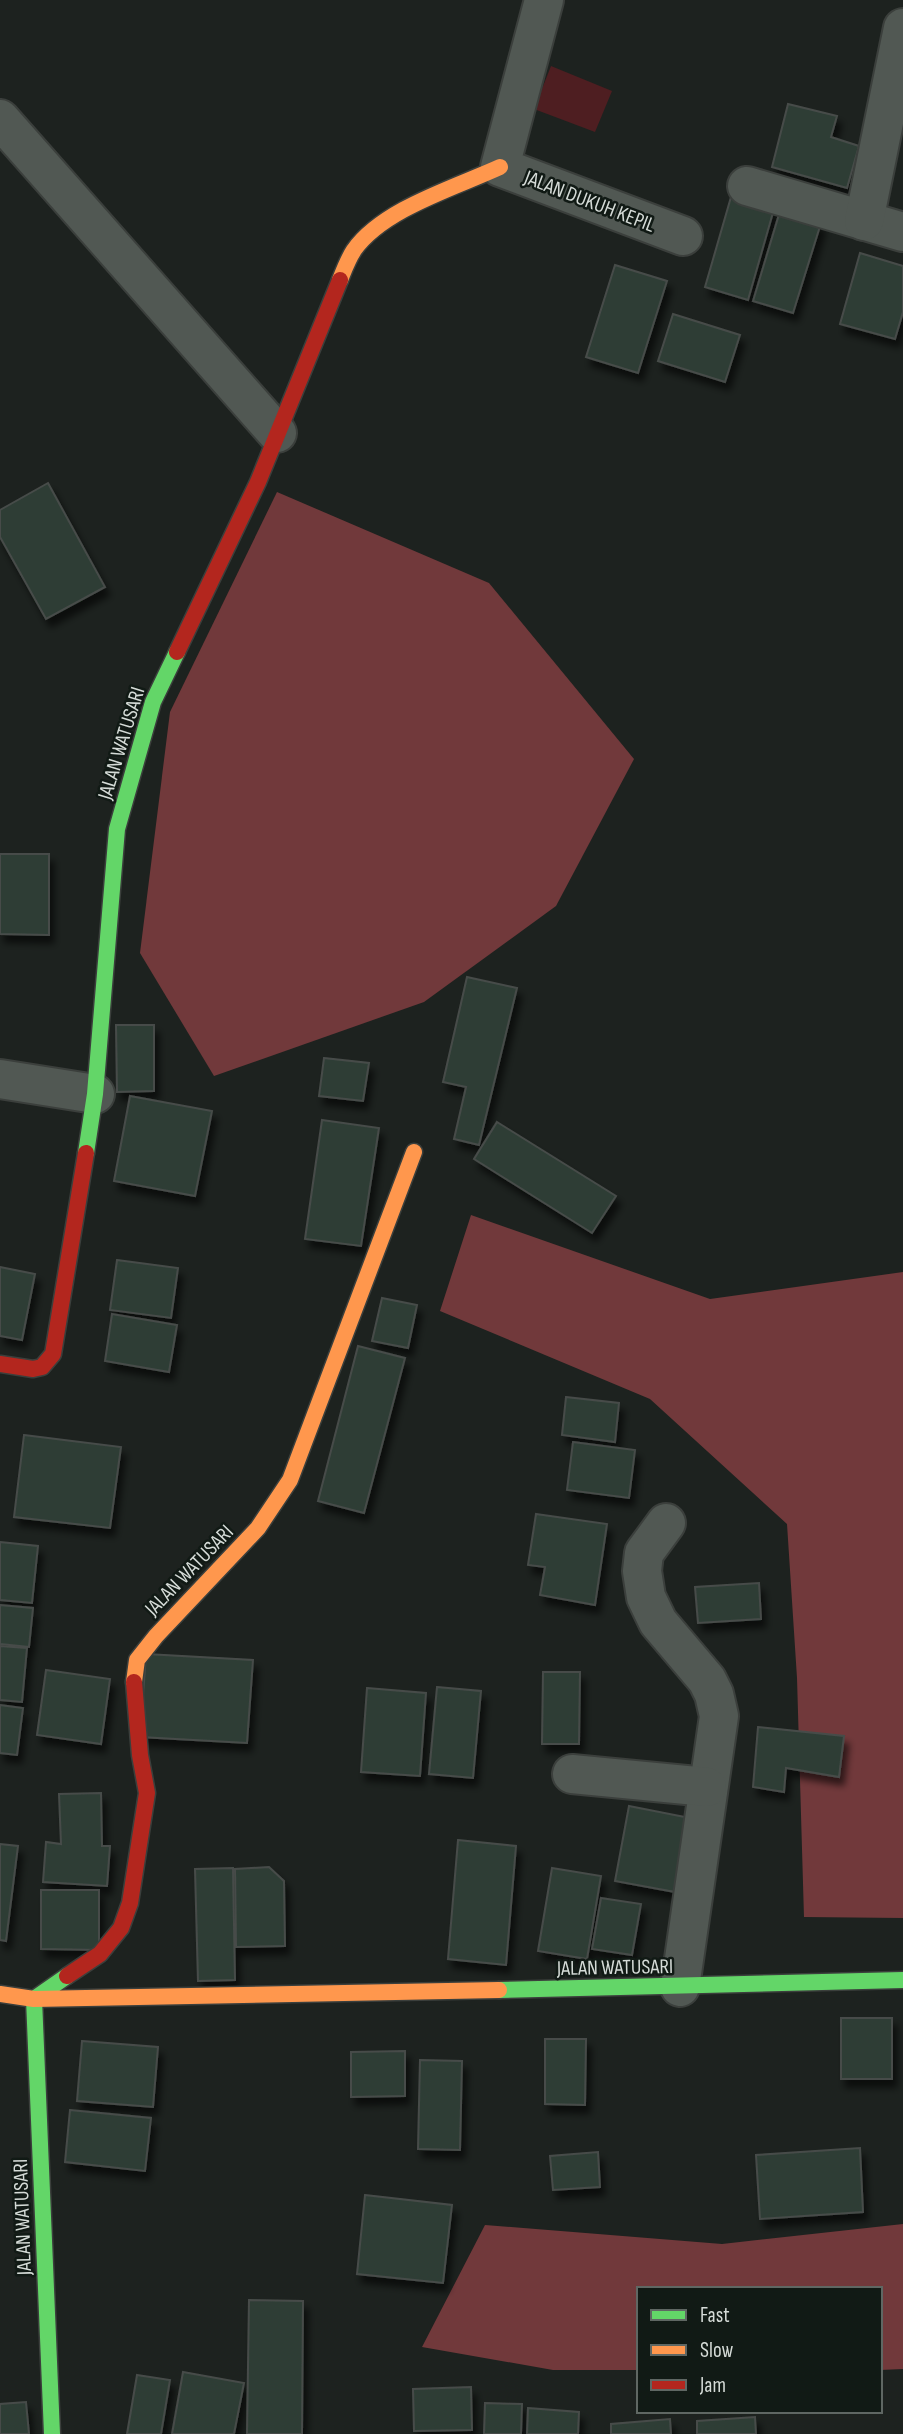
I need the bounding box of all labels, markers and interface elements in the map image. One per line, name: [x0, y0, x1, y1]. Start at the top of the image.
street label: JALAN DUKUH KEPIL: [520, 165, 659, 238]
street label: JALAN WATUSARI: [92, 684, 150, 803]
street label: JALAN WATUSARI: [139, 1520, 239, 1622]
street label: JALAN WATUSARI: [556, 1954, 673, 1981]
street label: JALAN WATUSARI: [8, 2158, 37, 2277]
legend: [637, 2287, 882, 2413]
text: Fast: [700, 2303, 730, 2328]
text: Slow: [700, 2338, 734, 2363]
text: Jam: [699, 2373, 726, 2398]

